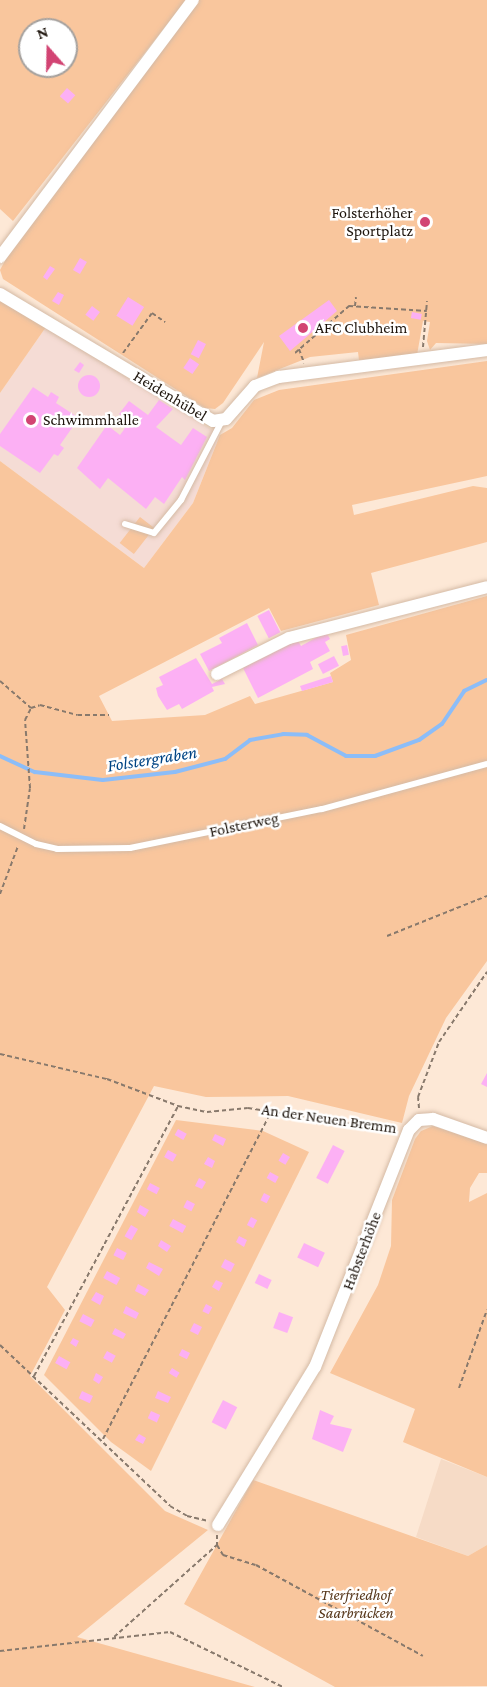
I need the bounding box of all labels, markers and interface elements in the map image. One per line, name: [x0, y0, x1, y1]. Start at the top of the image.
north arrow: [18, 18, 78, 78]
text: N: [34, 23, 50, 42]
place label: Folsterhöher Sportplatz: [331, 203, 413, 241]
marker: Folsterhöher Sportplatz: [418, 215, 432, 229]
place label: AFC Clubheim: [315, 318, 407, 338]
marker: AFC Clubheim: [296, 321, 310, 335]
street label: Heidenhübel: [130, 367, 210, 425]
place label: Schwimmhalle: [43, 410, 139, 430]
marker: Schwimmhalle: [24, 413, 38, 427]
water label: Folstergraben: [106, 741, 198, 777]
street label: Folsterweg: [208, 808, 280, 842]
street label: An der Neuen Bremm: [260, 1100, 398, 1138]
street label: Habsterhöhe: [338, 1209, 386, 1293]
park label: Tierfriedhof Saarbrücken: [318, 1585, 394, 1623]

